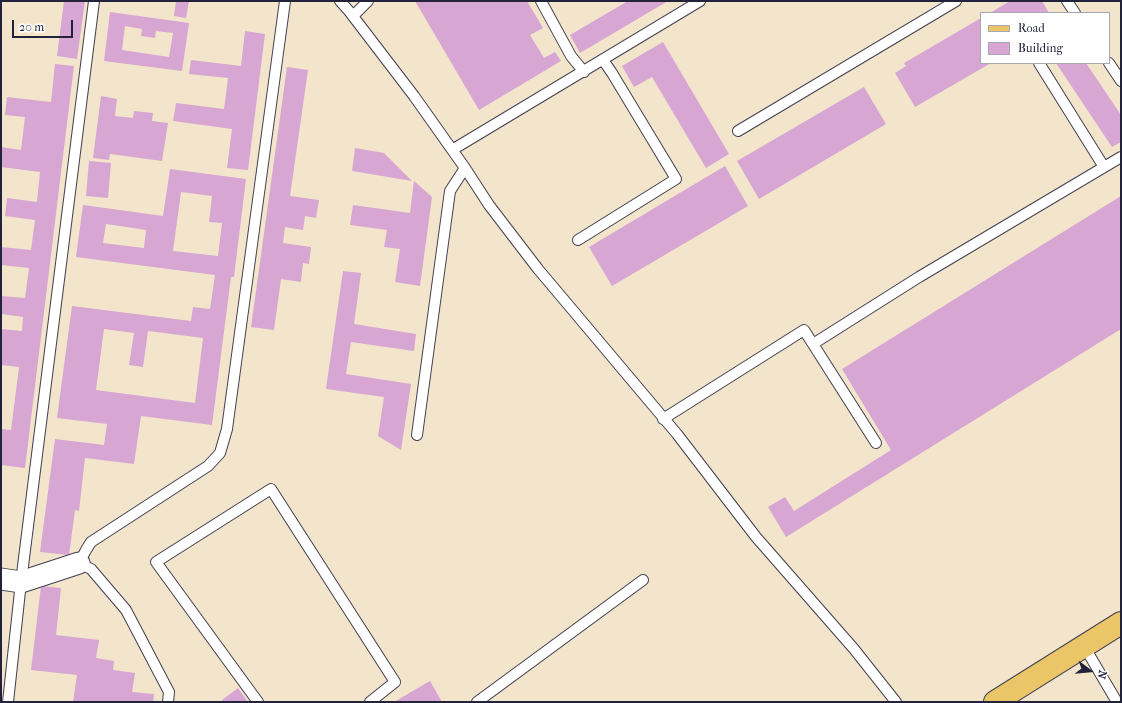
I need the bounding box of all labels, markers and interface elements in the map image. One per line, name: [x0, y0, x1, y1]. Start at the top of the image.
scale bar: [14, 12, 75, 38]
legend: [980, 12, 1110, 64]
text: 20 m: [19, 20, 44, 34]
text: Road: [1018, 21, 1045, 35]
text: Building: [1018, 41, 1063, 55]
north arrow: [1070, 651, 1110, 691]
text: N: [1095, 669, 1109, 680]

